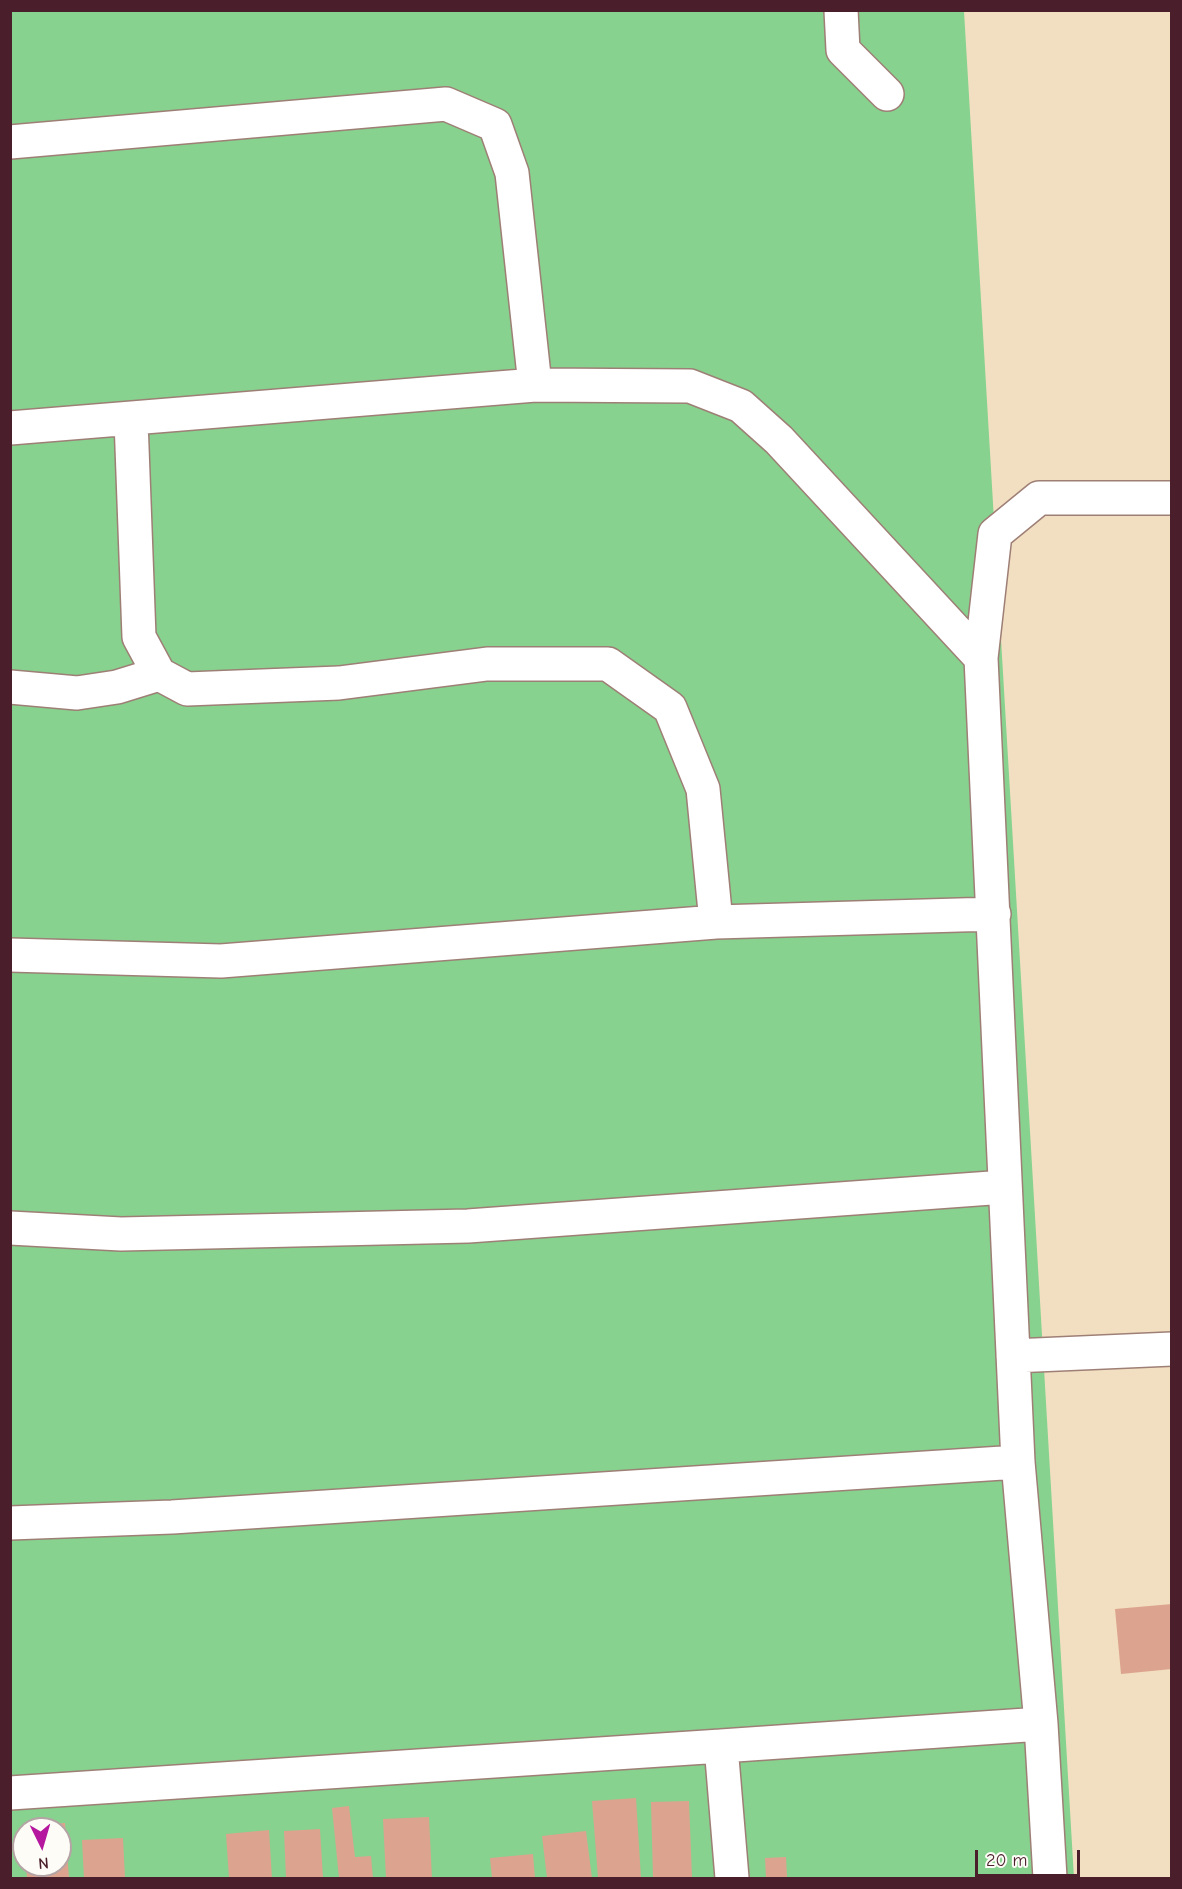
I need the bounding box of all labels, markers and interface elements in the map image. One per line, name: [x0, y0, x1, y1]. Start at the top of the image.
north arrow: [12, 1817, 72, 1877]
scale bar: [978, 1838, 1083, 1876]
text: 20 m: [986, 1850, 1027, 1871]
text: N: [37, 1854, 49, 1872]

